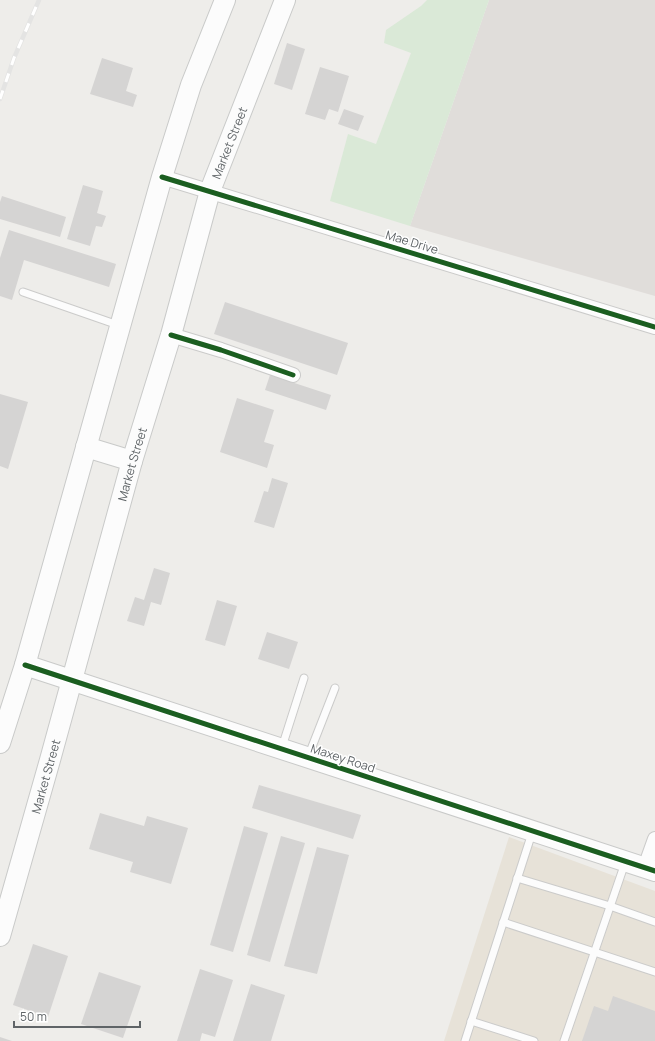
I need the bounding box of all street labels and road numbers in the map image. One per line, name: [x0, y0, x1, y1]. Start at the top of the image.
street label: Market Street: [207, 104, 251, 181]
street label: Mae Drive: [384, 226, 440, 258]
street label: Market Street: [113, 425, 151, 503]
street label: Market Street: [27, 737, 64, 815]
street label: Maxey Road: [309, 740, 377, 776]

